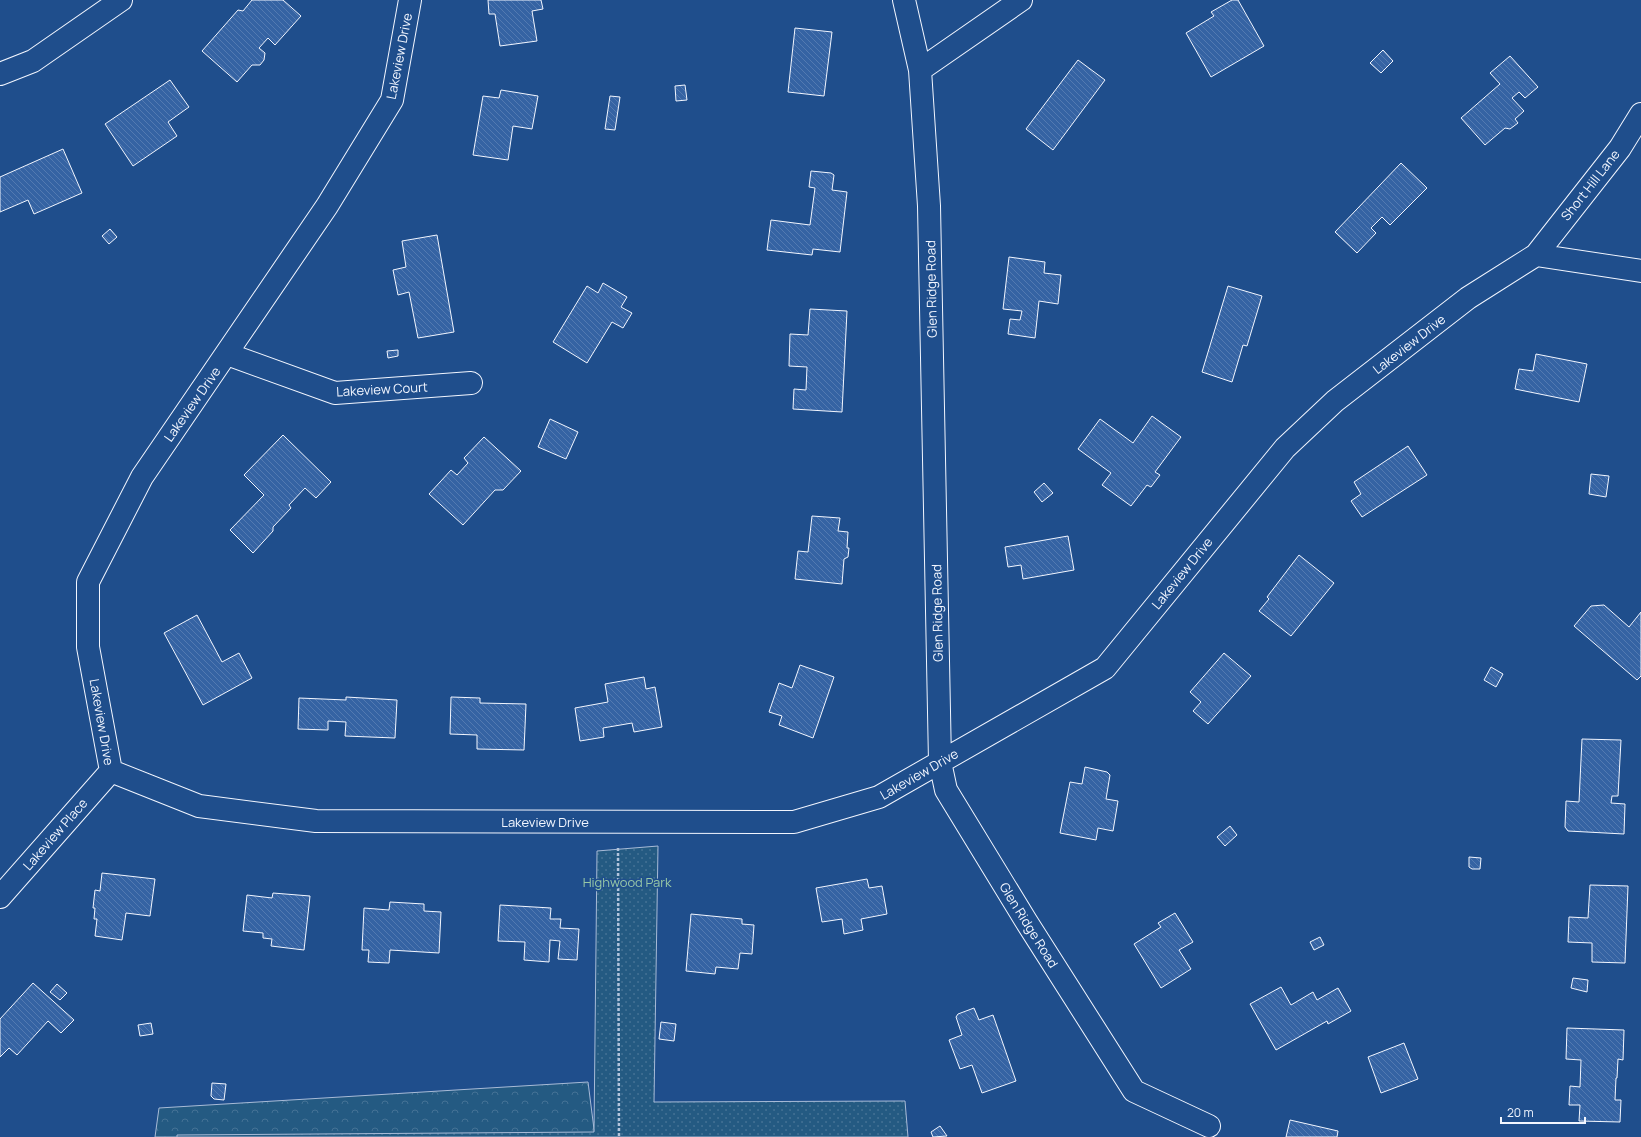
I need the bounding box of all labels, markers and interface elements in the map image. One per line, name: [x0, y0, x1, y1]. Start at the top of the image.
street label: Lakeview Drive: [382, 11, 416, 101]
street label: Short Hill Lane: [1557, 145, 1624, 224]
street label: Glen Ridge Road: [921, 240, 941, 338]
street label: Lakeview Drive: [1369, 310, 1449, 378]
street label: Lakeview Drive: [160, 363, 225, 445]
street label: Lakeview Court: [336, 378, 428, 400]
street label: Lakeview Drive: [1147, 533, 1217, 613]
street label: Glen Ridge Road: [927, 564, 947, 662]
street label: Lakeview Drive: [86, 677, 119, 767]
street label: Lakeview Drive: [877, 744, 962, 804]
street label: Lakeview Place: [19, 794, 92, 874]
street label: Lakeview Drive: [501, 813, 589, 831]
park label: Highwood Park: [583, 873, 672, 891]
street label: Glen Ridge Road: [996, 879, 1062, 971]
scale bar: [1501, 1099, 1585, 1125]
text: 20 m: [1507, 1104, 1534, 1121]

